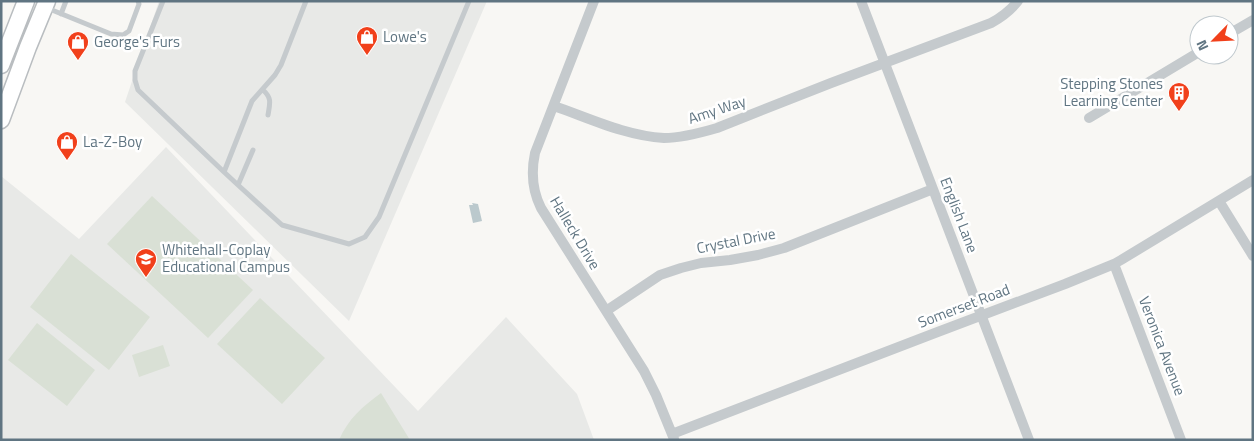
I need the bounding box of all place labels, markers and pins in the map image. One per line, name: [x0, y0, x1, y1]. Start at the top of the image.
shop icon: Lowe's: [355, 25, 379, 56]
place label: Lowe's: [383, 25, 427, 48]
shop icon: George's Furs: [66, 30, 90, 61]
place label: George's Furs: [94, 30, 180, 53]
place label: Stepping Stones Learning Center: [1060, 72, 1163, 112]
building icon: Stepping Stones Learning Center: [1167, 81, 1191, 112]
shop icon: La-Z-Boy: [55, 130, 79, 161]
place label: La-Z-Boy: [83, 130, 142, 153]
place label: Whitehall-Coplay Educational Campus: [162, 238, 290, 278]
school or university icon: Whitehall-Coplay Educational Campus: [134, 247, 158, 278]

